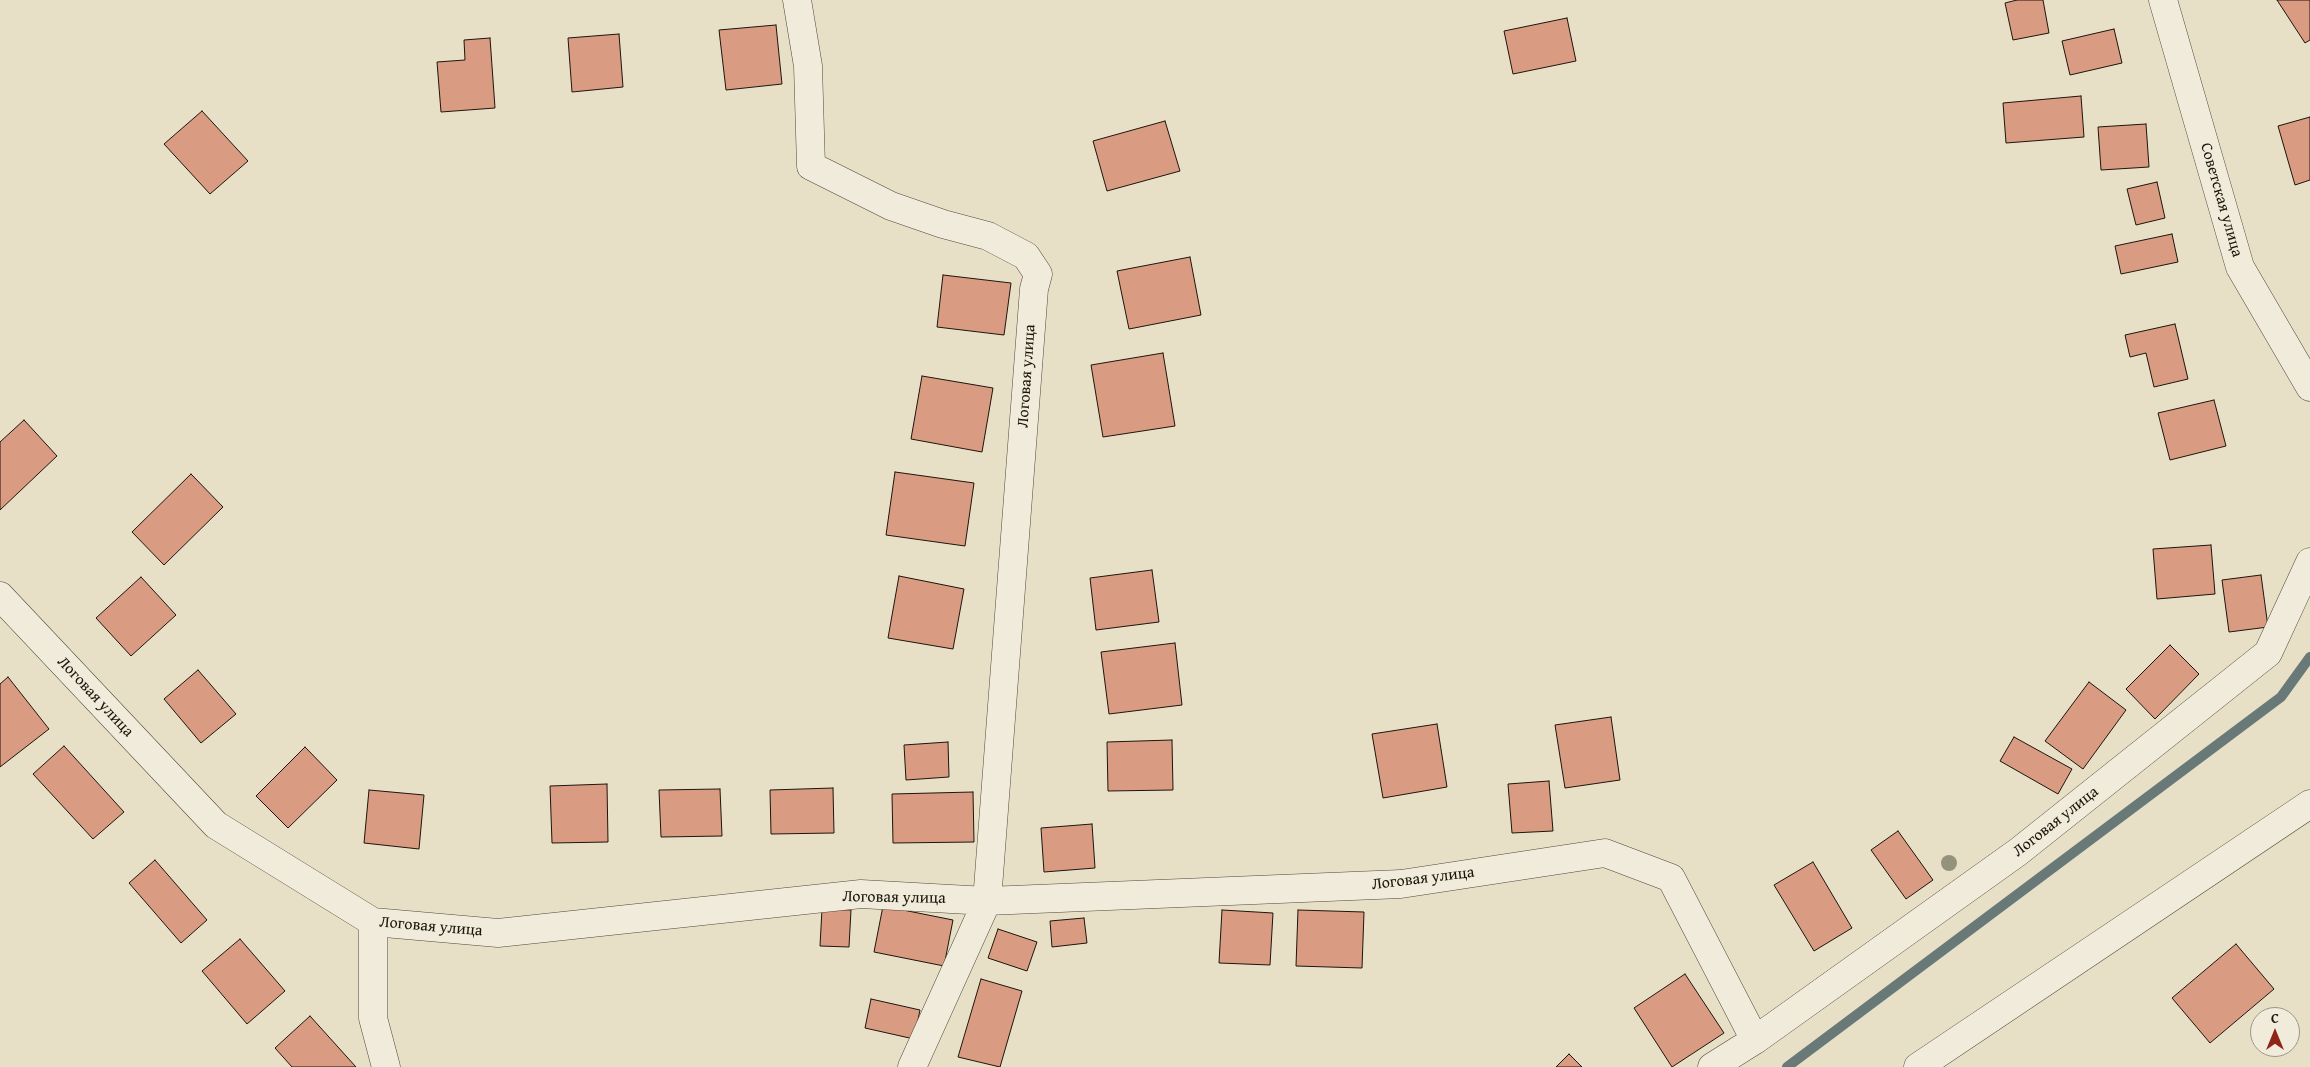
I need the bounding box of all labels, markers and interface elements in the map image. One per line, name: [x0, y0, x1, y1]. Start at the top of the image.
street label: Советская улица: [2196, 141, 2246, 259]
street label: Логовая улица: [1014, 324, 1040, 428]
street label: Логовая улица: [53, 653, 137, 741]
street label: Логовая улица: [2009, 783, 2103, 861]
street label: Логовая улица: [1370, 863, 1476, 895]
street label: Логовая улица: [842, 887, 946, 909]
street label: Логовая улица: [379, 913, 483, 941]
north arrow: [2250, 1007, 2300, 1057]
text: С: [2271, 1008, 2279, 1028]

